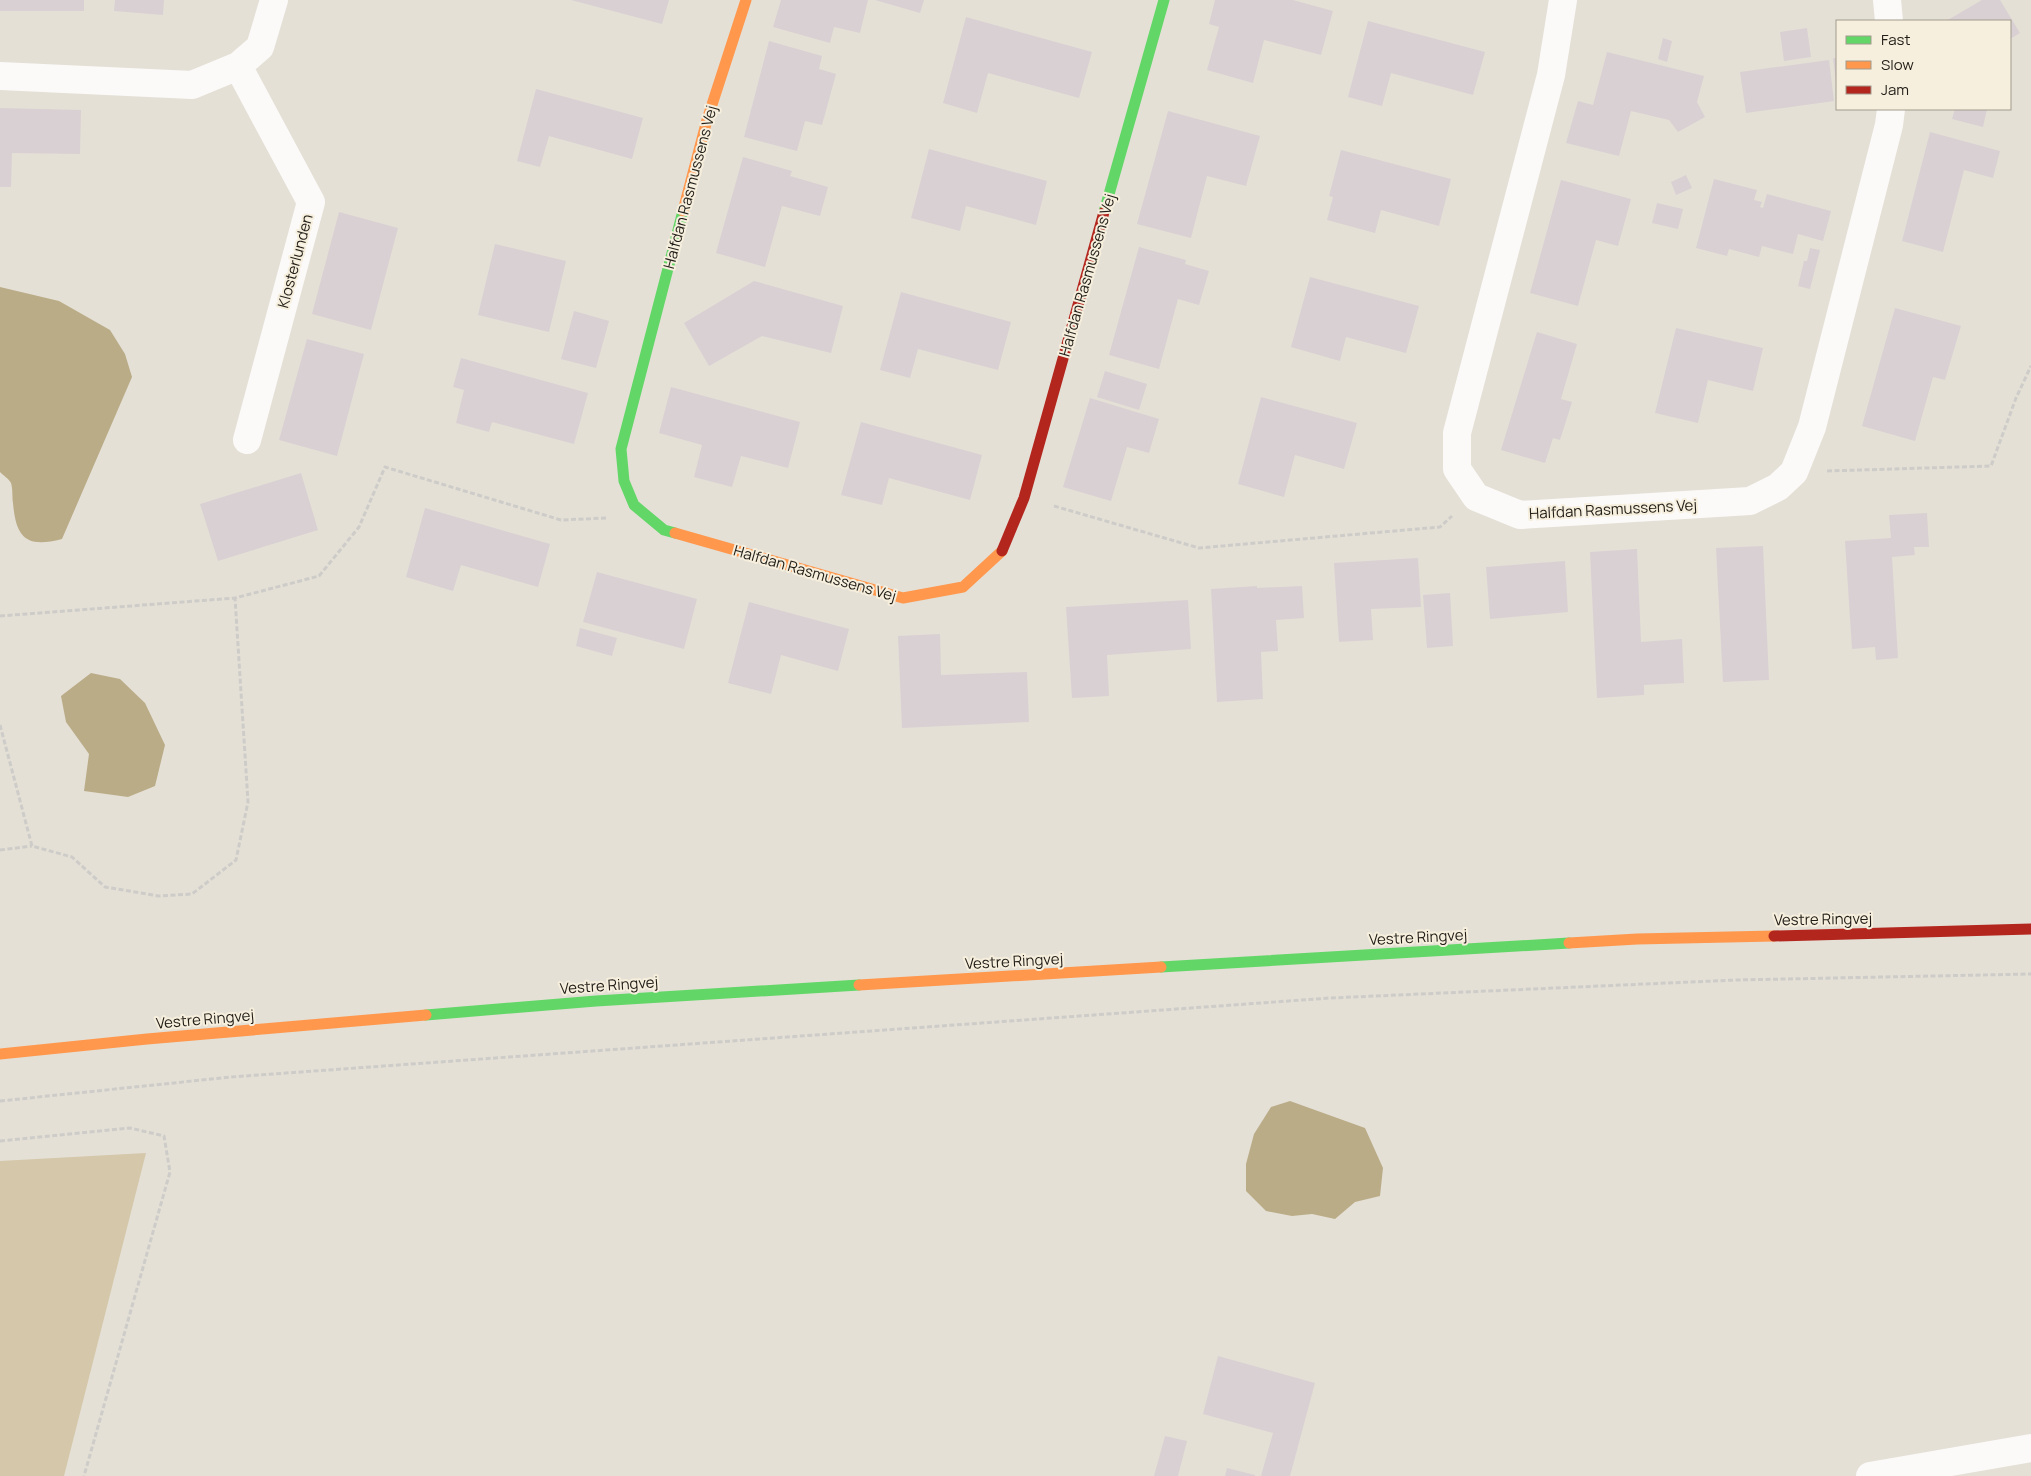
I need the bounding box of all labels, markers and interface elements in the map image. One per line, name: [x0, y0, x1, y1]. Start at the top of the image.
legend: [1836, 20, 2011, 110]
text: Fast: [1881, 29, 1910, 50]
text: Slow: [1881, 54, 1914, 75]
text: Jam: [1881, 79, 1909, 100]
street label: Halfdan Rasmussens Vej: [658, 103, 722, 271]
street label: Halfdan Rasmussens Vej: [1054, 191, 1120, 359]
street label: Klosterlunden: [272, 212, 318, 310]
street label: Halfdan Rasmussens Vej: [1528, 494, 1698, 524]
street label: Halfdan Rasmussens Vej: [731, 540, 899, 606]
street label: Vestre Ringvej: [1774, 908, 1872, 930]
street label: Vestre Ringvej: [1368, 924, 1468, 950]
street label: Vestre Ringvej: [964, 948, 1064, 974]
street label: Vestre Ringvej: [559, 971, 659, 999]
street label: Vestre Ringvej: [155, 1004, 255, 1034]

